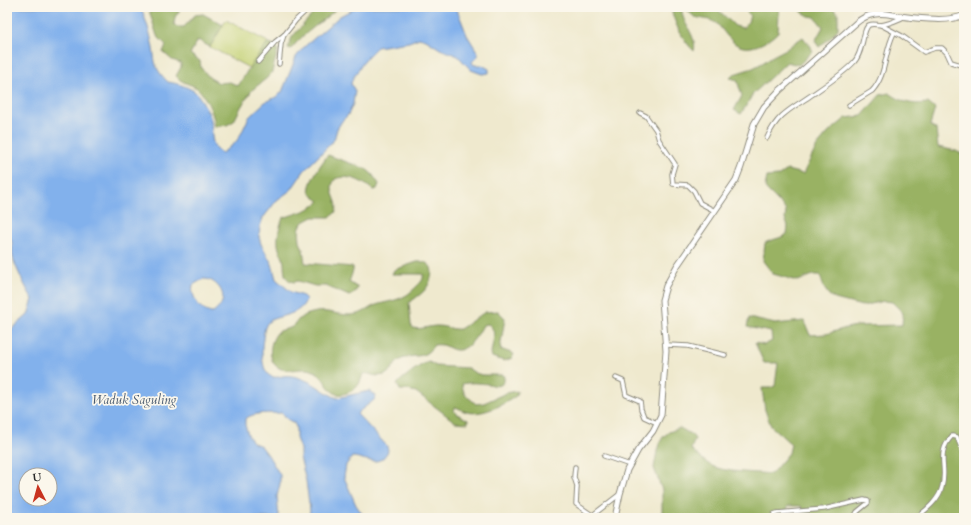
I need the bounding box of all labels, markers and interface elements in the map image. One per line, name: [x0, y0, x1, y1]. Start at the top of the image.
water label: Waduk Saguling: [92, 391, 177, 409]
north arrow: [18, 467, 58, 507]
text: U: [32, 470, 42, 485]

